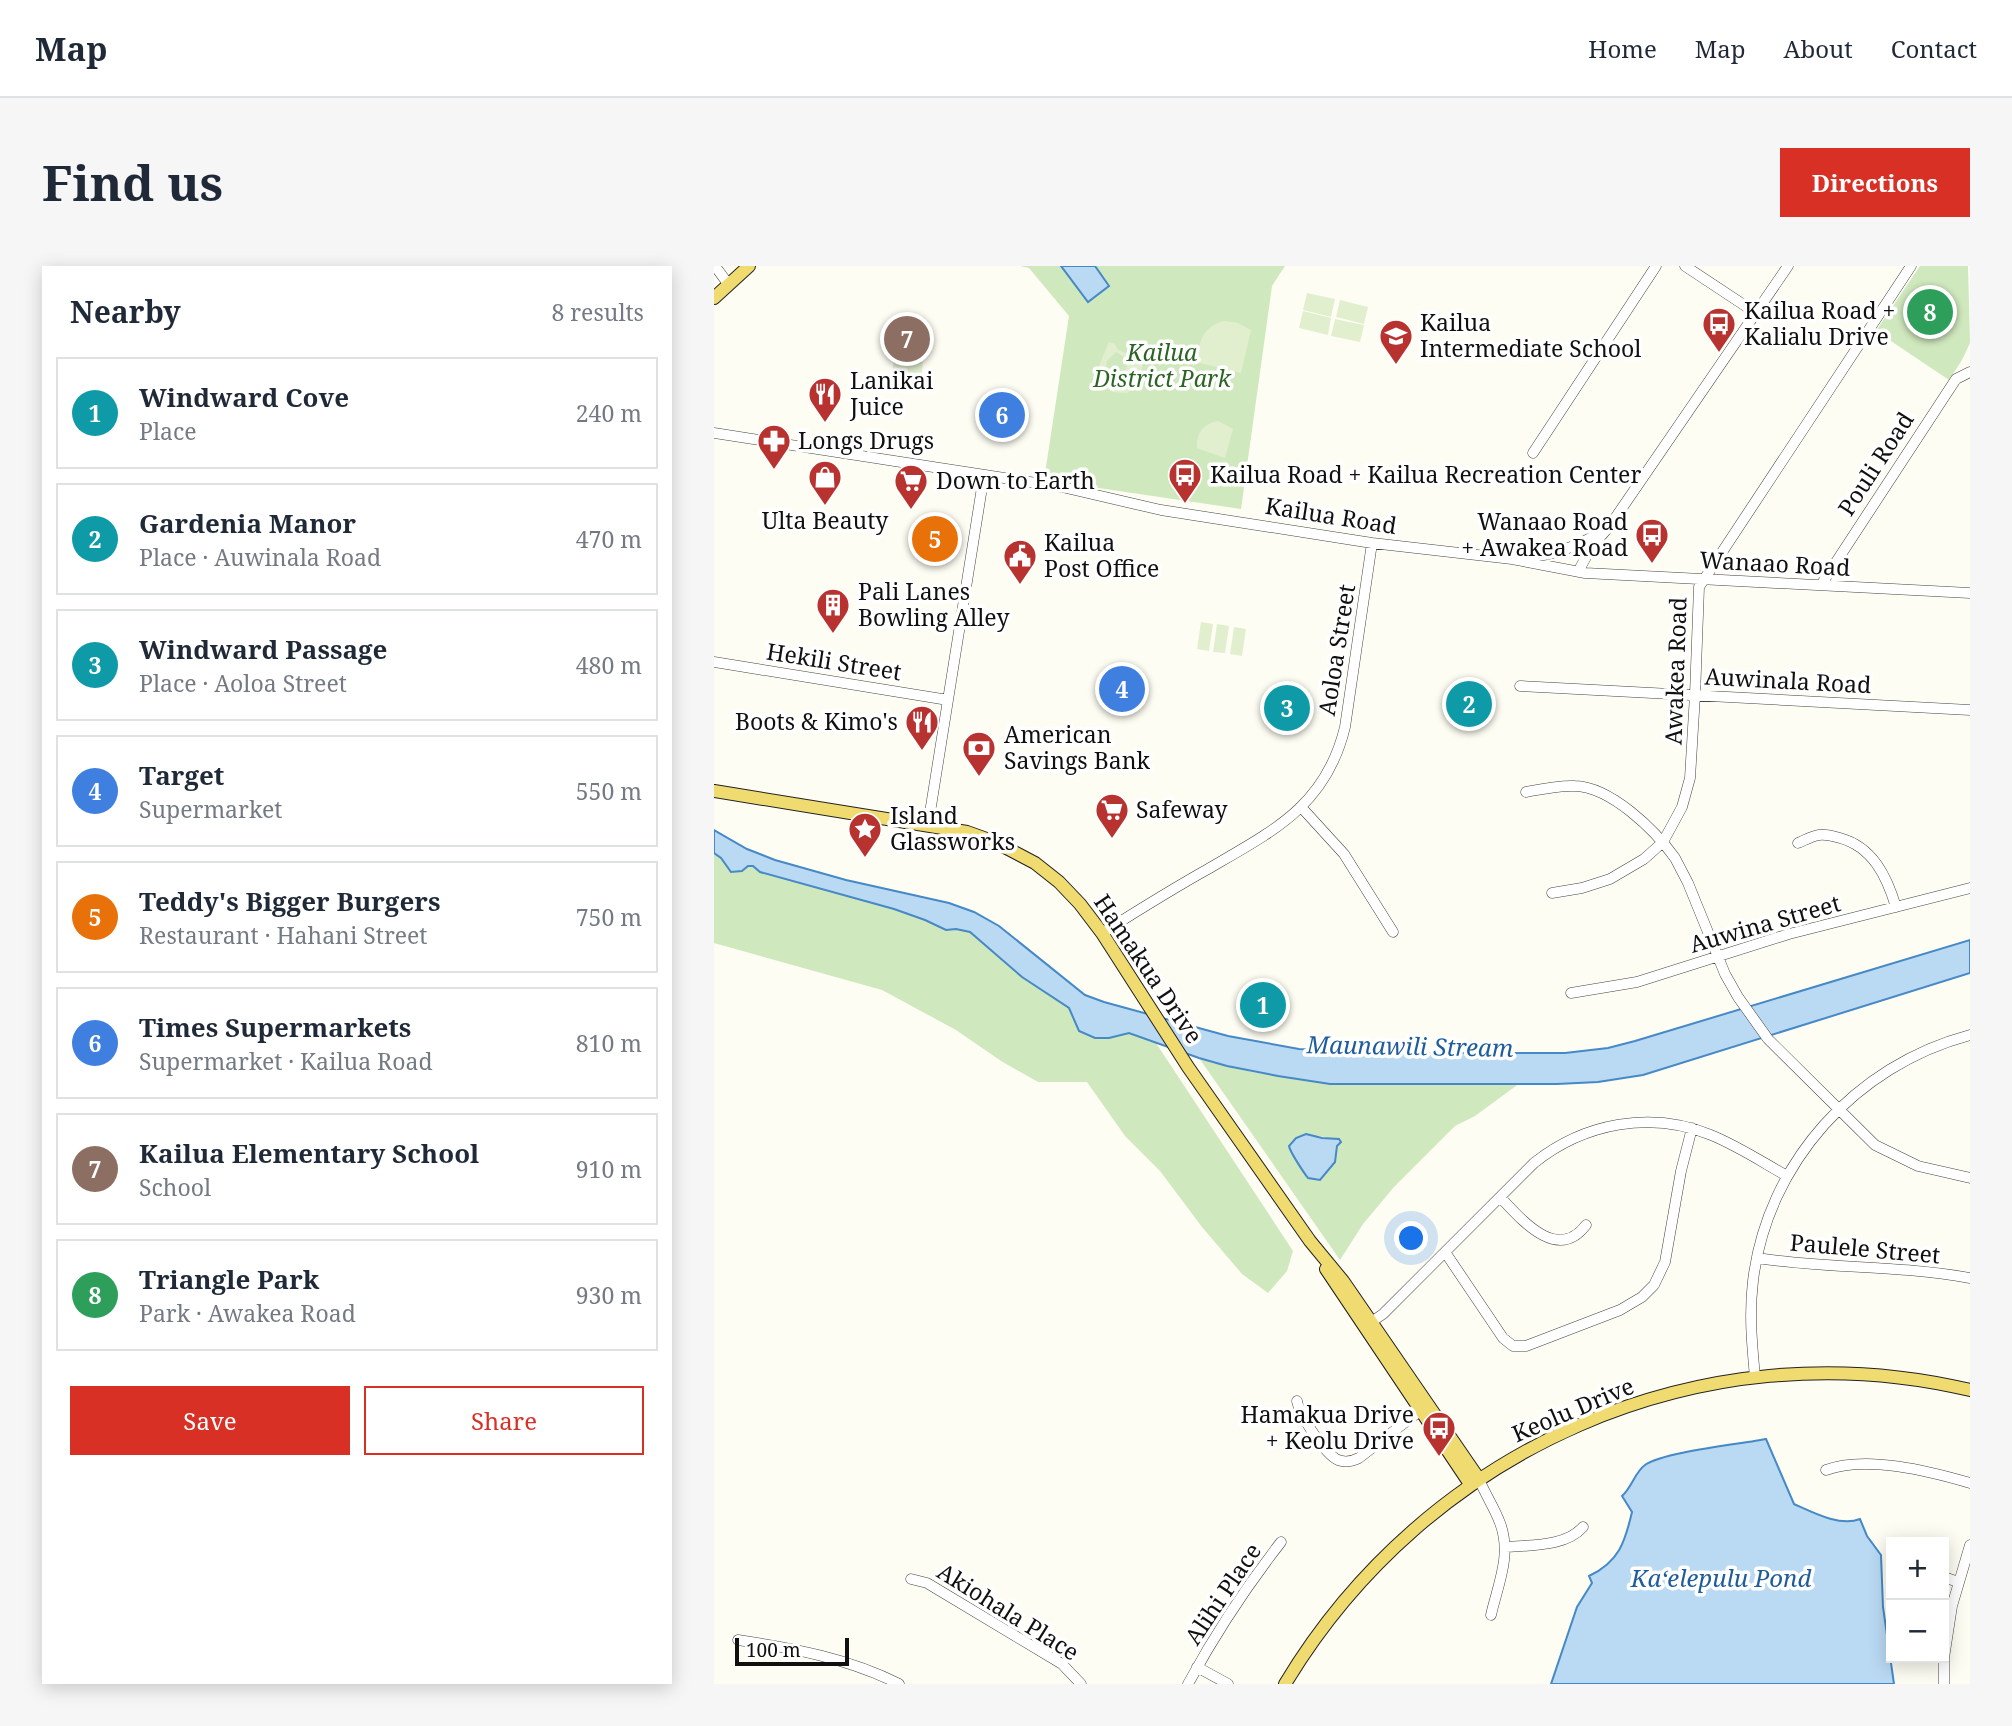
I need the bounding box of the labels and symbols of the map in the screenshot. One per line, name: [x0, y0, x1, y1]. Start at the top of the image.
pin: 8: [1907, 286, 1953, 338]
place label: Kailua Road + Kalialu Drive: [1744, 294, 1895, 352]
bus stop icon: Kailua Road + Kalialu Drive: [1700, 305, 1738, 354]
place label: Kailua Intermediate School: [1420, 306, 1641, 364]
pin: 7: [884, 313, 930, 365]
school or university icon: Kailua Intermediate School: [1377, 317, 1415, 366]
park label: Kailua District Park: [1092, 336, 1232, 394]
place label: Lanikai Juice: [849, 364, 934, 422]
restaurant icon: Lanikai Juice: [806, 375, 844, 424]
pin: 6: [979, 389, 1025, 441]
street label: Pouli Road: [1830, 405, 1921, 522]
pharmacy icon: Longs Drugs: [755, 422, 793, 471]
place label: Longs Drugs: [798, 424, 934, 456]
bus stop icon: Kailua Road + Kailua Recreation Center: [1166, 456, 1204, 505]
shop icon: Ulta Beauty: [806, 458, 844, 507]
place label: Kailua Road + Kailua Recreation Center: [1210, 458, 1641, 490]
supermarket icon: Down to Earth: [892, 462, 930, 511]
place label: Down to Earth: [936, 464, 1095, 496]
street label: Kailua Road: [1263, 489, 1399, 541]
place label: Ulta Beauty: [762, 504, 888, 536]
place label: Wanaao Road + Awakea Road: [1461, 505, 1628, 563]
pin: 5: [912, 513, 958, 565]
bus stop icon: Wanaao Road + Awakea Road: [1633, 516, 1671, 565]
place label: Kailua Post Office: [1044, 526, 1159, 584]
public building icon: Kailua Post Office: [1001, 537, 1039, 586]
street label: Wanaao Road: [1699, 543, 1851, 583]
place label: Pali Lanes Bowling Alley: [858, 575, 1010, 633]
street label: Aoloa Street: [1310, 582, 1362, 718]
building icon: Pali Lanes Bowling Alley: [814, 586, 852, 635]
street label: Awakea Road: [1656, 596, 1694, 745]
street label: Hekili Street: [764, 635, 904, 687]
street label: Auwinala Road: [1704, 660, 1872, 700]
pin: 4: [1099, 663, 1145, 715]
pin: 2: [1446, 678, 1492, 730]
pin: 3: [1264, 682, 1310, 734]
restaurant icon: Boots & Kimo's: [903, 703, 941, 752]
place label: Boots & Kimo's: [735, 705, 898, 737]
place label: American Savings Bank: [1004, 718, 1151, 776]
bank icon: American Savings Bank: [960, 729, 998, 778]
supermarket icon: Safeway: [1093, 791, 1131, 840]
place label: Safeway: [1136, 793, 1228, 825]
place label: Island Glassworks: [890, 799, 1015, 857]
place icon: Island Glassworks: [846, 810, 884, 859]
street label: Auwina Street: [1686, 886, 1844, 960]
street label: Hamakua Drive: [1087, 888, 1211, 1049]
pin: 1: [1240, 979, 1286, 1031]
water label: Maunawili Stream: [1305, 1027, 1514, 1064]
your location: [1394, 1221, 1428, 1255]
street label: Paulele Street: [1789, 1226, 1941, 1270]
street label: Keolu Drive: [1507, 1369, 1638, 1449]
place label: Hamakua Drive + Keolu Drive: [1241, 1398, 1414, 1456]
bus stop icon: Hamakua Drive + Keolu Drive: [1420, 1409, 1458, 1458]
street label: Alihi Place: [1176, 1536, 1268, 1651]
street label: Akiohala Place: [932, 1555, 1085, 1668]
water label: Kaʻelepulu Pond: [1630, 1561, 1811, 1594]
scale bar: [735, 1635, 849, 1667]

